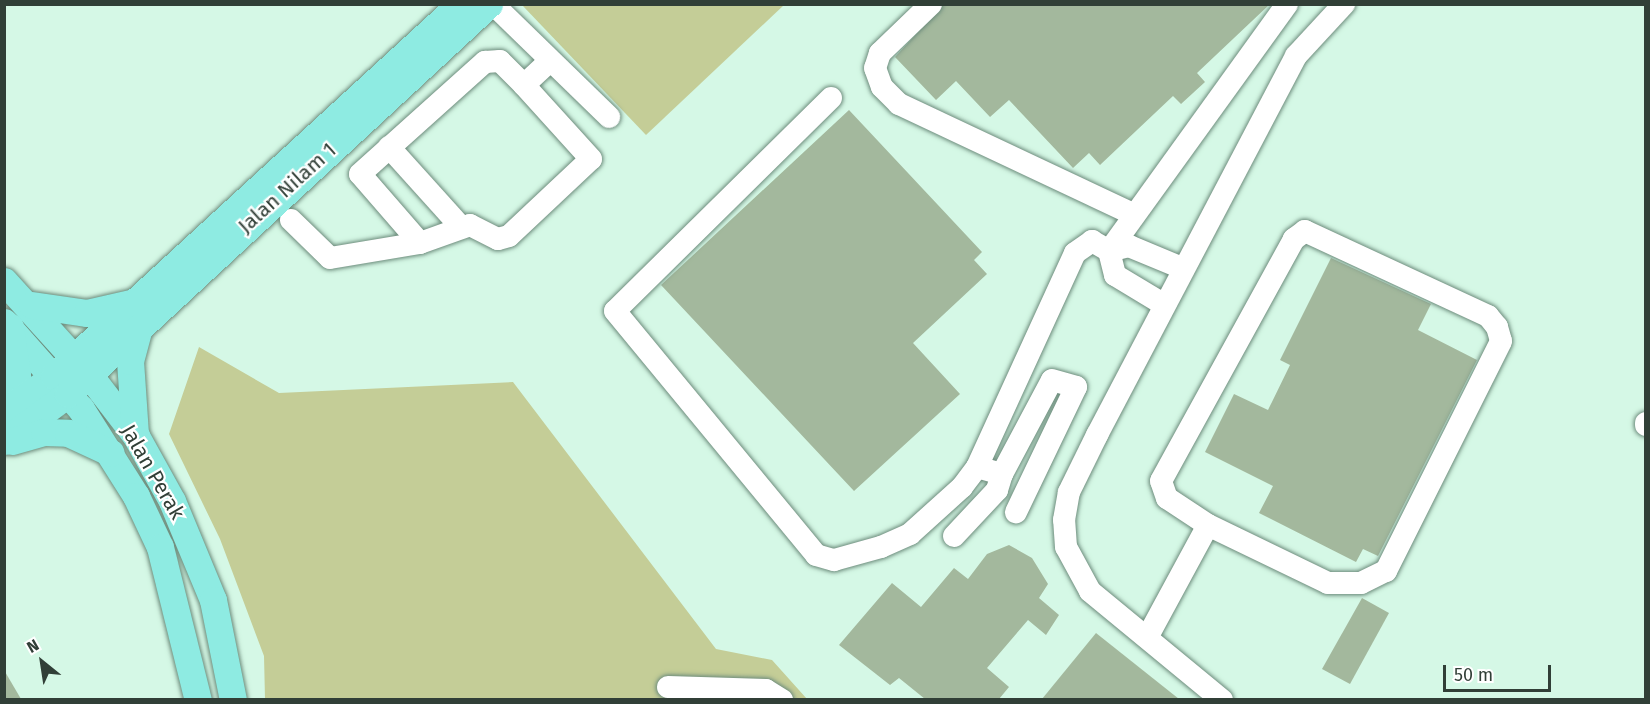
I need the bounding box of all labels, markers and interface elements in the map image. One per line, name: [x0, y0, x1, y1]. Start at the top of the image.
street label: Jalan Nilam 1: [233, 137, 341, 239]
street label: Jalan Perak: [116, 420, 190, 524]
north arrow: [12, 632, 72, 692]
text: N: [23, 635, 42, 657]
scale bar: [1446, 653, 1554, 691]
text: 50 m: [1454, 664, 1493, 686]

